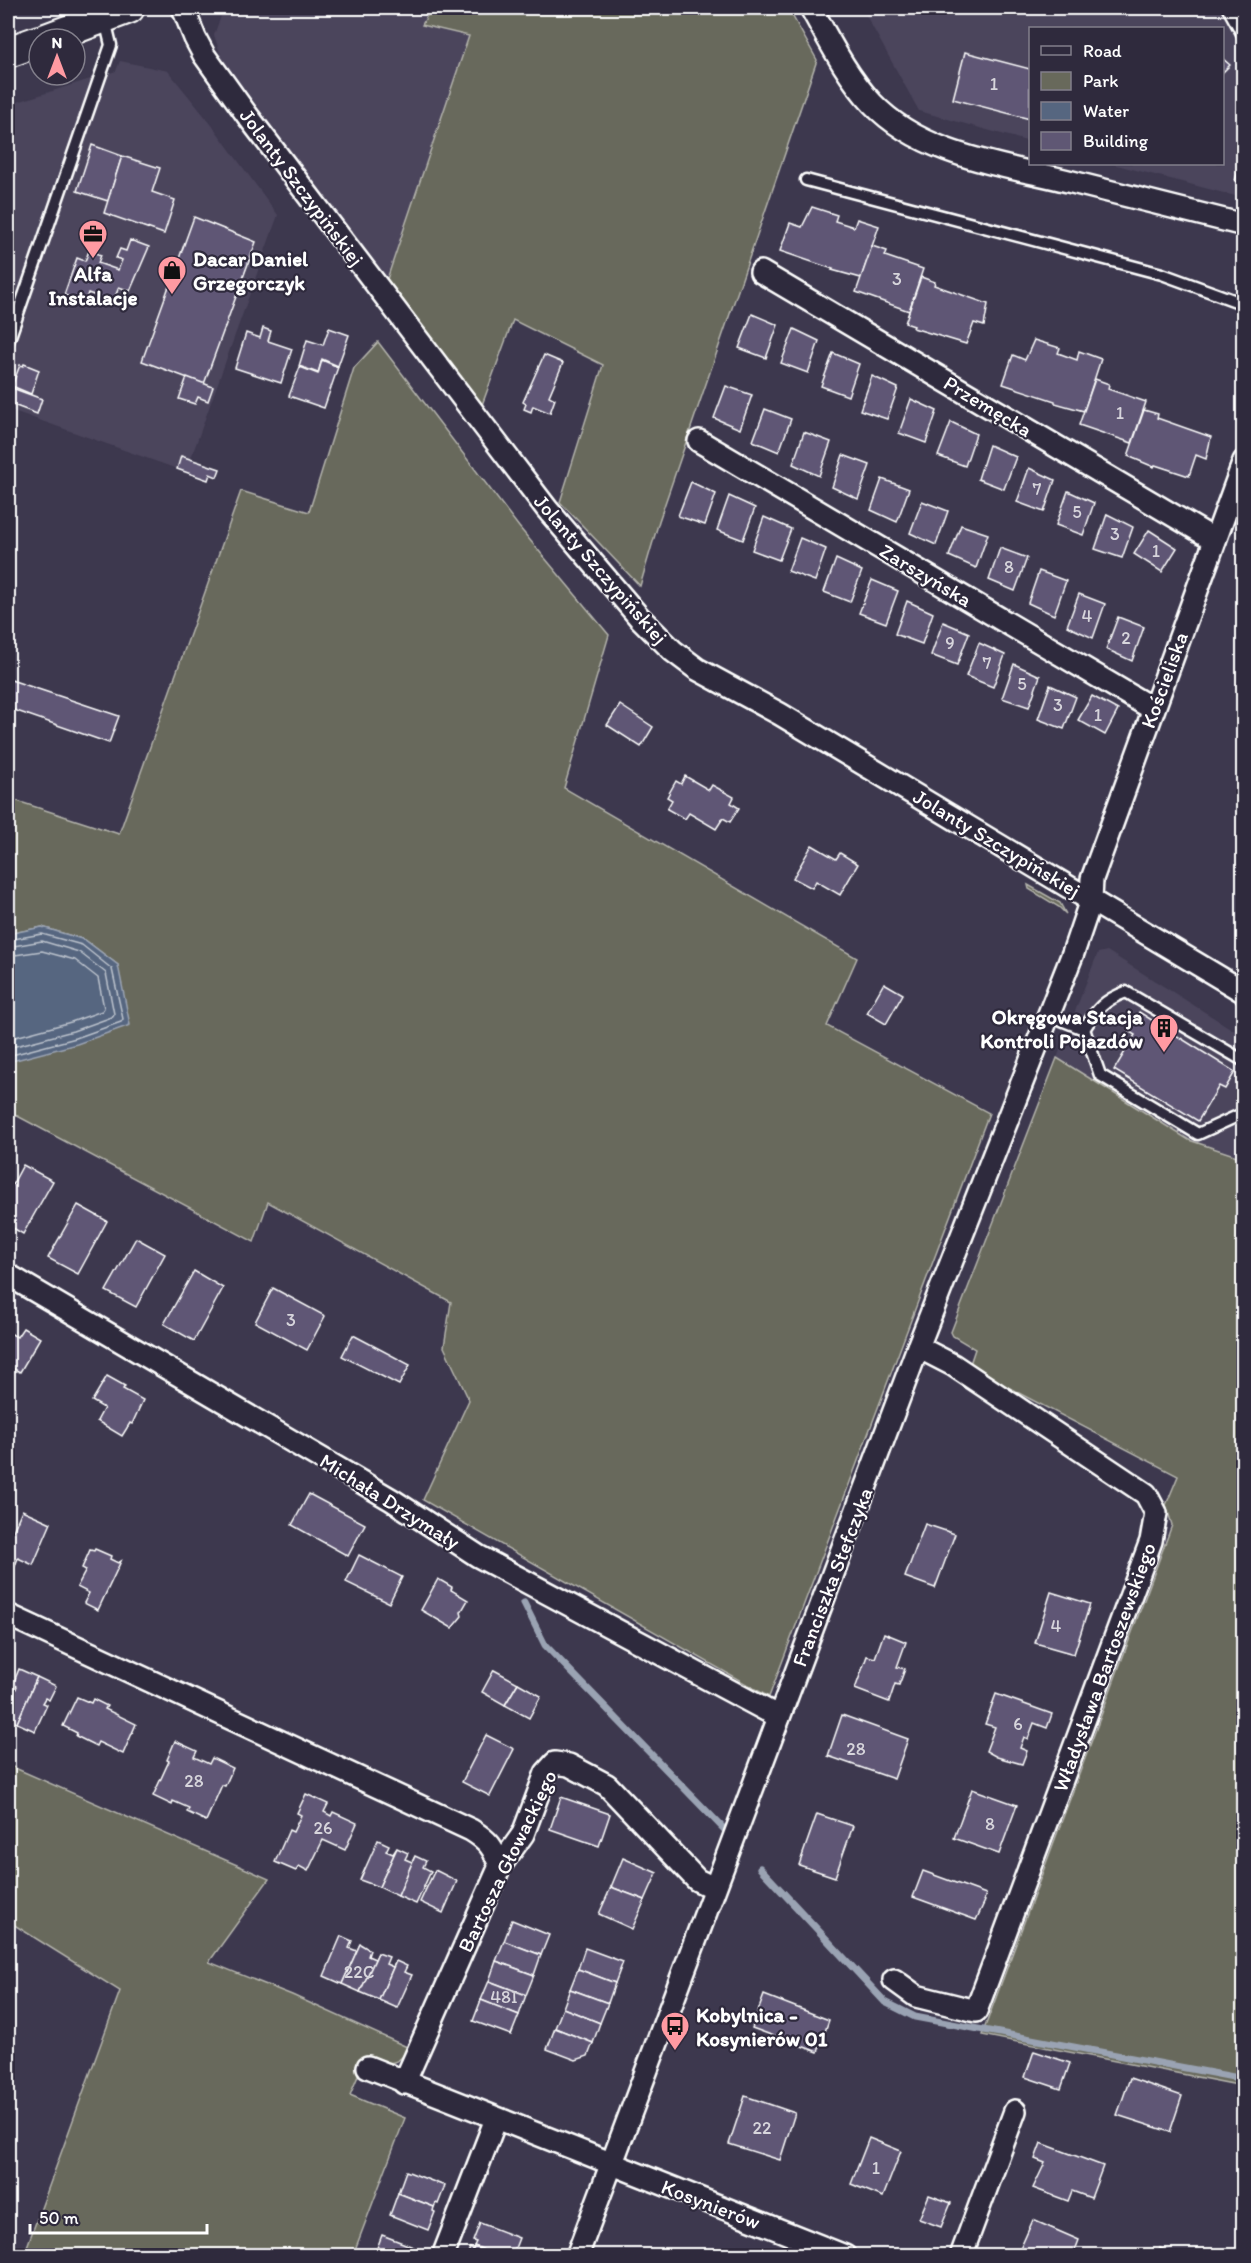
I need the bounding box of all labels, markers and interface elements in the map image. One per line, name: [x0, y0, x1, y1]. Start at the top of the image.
north arrow: [27, 27, 87, 87]
legend: [1029, 27, 1224, 165]
text: N: [52, 33, 62, 52]
text: Road: [1083, 40, 1122, 62]
text: Park: [1083, 70, 1118, 92]
house number: 1: [990, 73, 998, 95]
text: Water: [1083, 100, 1129, 122]
street label: Jolanty Szczypińskiej: [235, 103, 369, 271]
text: Building: [1083, 130, 1149, 152]
office icon: Alfa Instalacje: [77, 218, 109, 260]
place label: Dacar Daniel Grzegorczyk: [193, 246, 309, 296]
shop icon: Dacar Daniel Grzegorczyk: [156, 254, 188, 296]
place label: Alfa Instalacje: [48, 261, 138, 311]
house number: 3: [892, 268, 902, 290]
street label: Przemęcka: [939, 370, 1037, 442]
house number: 1: [1116, 402, 1124, 424]
house number: 7: [1033, 478, 1042, 500]
street label: Jolanty Szczypińskiej: [529, 489, 673, 649]
house number: 5: [1072, 501, 1082, 523]
house number: 3: [1110, 523, 1120, 545]
street label: Zarszyńska: [875, 538, 977, 612]
house number: 1: [1152, 540, 1160, 562]
house number: 8: [1004, 556, 1014, 578]
house number: 4: [1082, 605, 1093, 627]
house number: 2: [1121, 627, 1131, 649]
street label: Kościeliska: [1135, 628, 1193, 732]
house number: 9: [945, 632, 955, 654]
house number: 7: [983, 652, 992, 674]
house number: 5: [1017, 673, 1027, 695]
house number: 3: [1053, 694, 1063, 716]
house number: 1: [1094, 704, 1102, 726]
street label: Jolanty Szczypińskiej: [909, 783, 1085, 903]
place label: Okręgowa Stacja Kontroli Pojazdów: [980, 1004, 1144, 1054]
building icon: Okręgowa Stacja Kontroli Pojazdów: [1148, 1012, 1180, 1054]
house number: 3: [286, 1309, 296, 1331]
street label: Michała Drzymały: [315, 1448, 465, 1554]
street label: Franciszka Stefczyka: [786, 1484, 878, 1670]
street label: Władysława Bartoszewskiego: [1047, 1539, 1161, 1795]
house number: 4: [1051, 1615, 1062, 1637]
house number: 6: [1013, 1713, 1023, 1735]
house number: 28: [846, 1738, 866, 1760]
street label: Bartosza Głowackiego: [452, 1766, 562, 1956]
house number: 28: [184, 1770, 204, 1792]
house number: 8: [985, 1813, 995, 1835]
house number: 26: [314, 1817, 333, 1839]
house number: 22C: [344, 1961, 374, 1983]
house number: 48I: [490, 1986, 518, 2008]
place label: Kobylnica - Kosynierów 01: [696, 2002, 828, 2052]
bus stop icon: Kobylnica - Kosynierów 01: [659, 2010, 691, 2052]
house number: 22: [753, 2117, 772, 2139]
house number: 1: [872, 2157, 880, 2179]
street label: Kosynierów: [658, 2174, 764, 2234]
scale bar: [30, 2197, 207, 2235]
text: 50 m: [39, 2207, 79, 2229]

